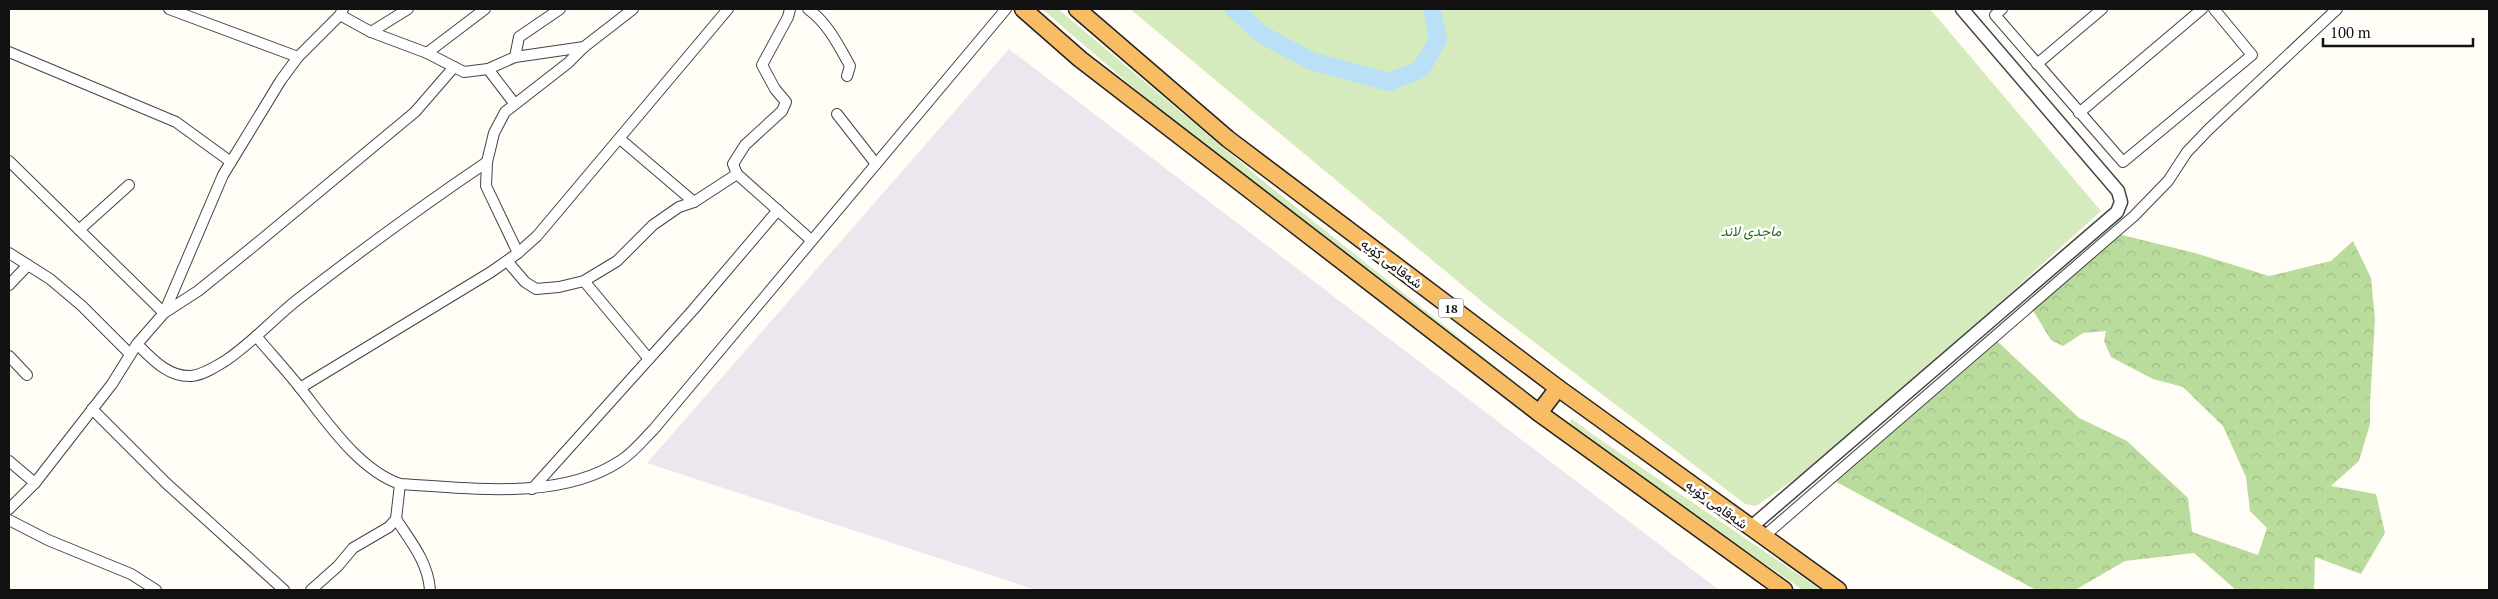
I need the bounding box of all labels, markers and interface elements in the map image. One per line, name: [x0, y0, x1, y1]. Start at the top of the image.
scale bar: [2323, 15, 2473, 47]
text: 100 m: [2330, 22, 2371, 42]
park label: ماجدی لاند: [1721, 221, 1782, 240]
street label: شەقامی کۆیە: [1357, 234, 1427, 292]
road number: 18: [1438, 298, 1464, 318]
street label: شەقامی کۆیە: [1682, 475, 1752, 533]

